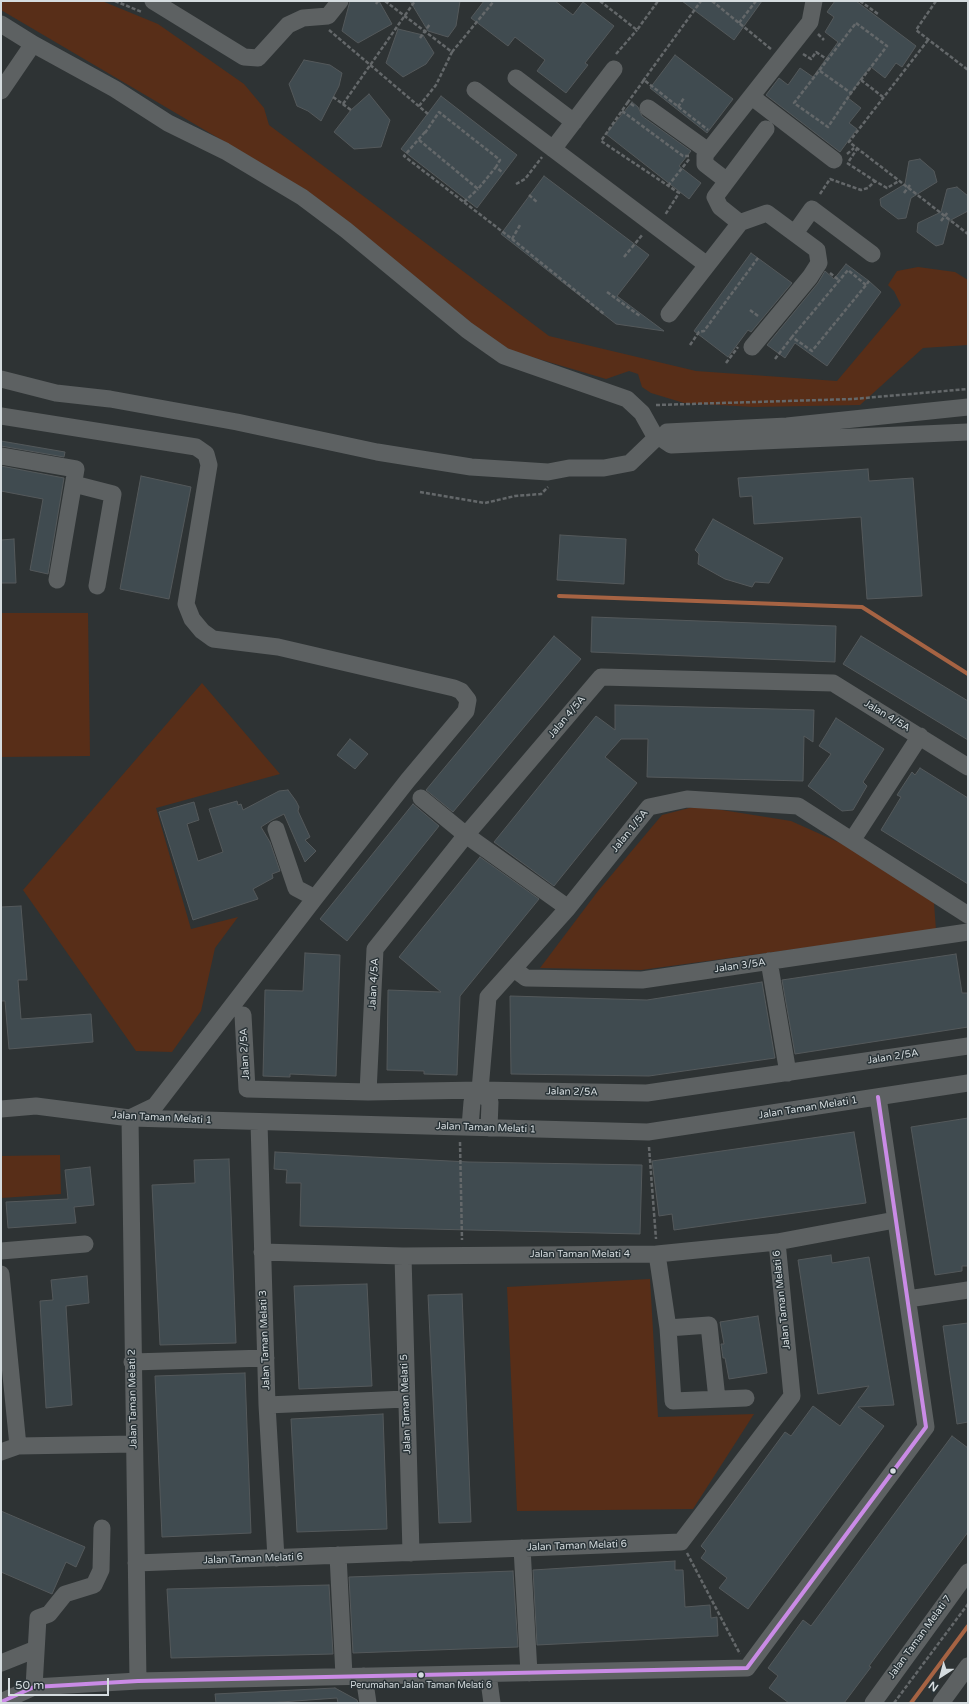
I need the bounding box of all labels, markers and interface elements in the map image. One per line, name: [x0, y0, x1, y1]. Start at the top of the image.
street label: Jalan 4/5A: [546, 693, 588, 741]
street label: Jalan 4/5A: [862, 698, 912, 734]
street label: Jalan 1/5A: [609, 807, 651, 855]
street label: Jalan 3/5A: [714, 956, 766, 976]
street label: Jalan 4/5A: [367, 958, 381, 1010]
street label: Jalan 2/5A: [238, 1028, 252, 1080]
street label: Jalan 2/5A: [867, 1047, 919, 1067]
street label: Jalan 2/5A: [546, 1086, 598, 1098]
street label: Jalan Taman Melati 1: [758, 1094, 858, 1122]
street label: Jalan Taman Melati 1: [112, 1109, 212, 1127]
street label: Jalan Taman Melati 1: [436, 1120, 536, 1136]
street label: Jalan Taman Melati 4: [530, 1248, 630, 1260]
street label: Jalan Taman Melati 6: [771, 1250, 793, 1350]
street label: Jalan Taman Melati 3: [257, 1290, 273, 1390]
street label: Jalan Taman Melati 2: [126, 1349, 140, 1449]
street label: Jalan Taman Melati 5: [398, 1354, 414, 1454]
unlabelled marker: [888, 1466, 898, 1476]
street label: Jalan Taman Melati 6: [527, 1538, 627, 1554]
street label: Jalan Taman Melati 6: [203, 1551, 303, 1567]
street label: Jalan Taman Melati 7: [886, 1593, 954, 1681]
north arrow: [921, 1656, 961, 1696]
scale bar: [10, 1670, 111, 1696]
marker: Perumahan Jalan Taman Melati 6: [416, 1670, 426, 1680]
text: 50 m: [15, 1678, 44, 1692]
text: N: [926, 1678, 941, 1694]
place label: Perumahan Jalan Taman Melati 6: [350, 1681, 492, 1691]

